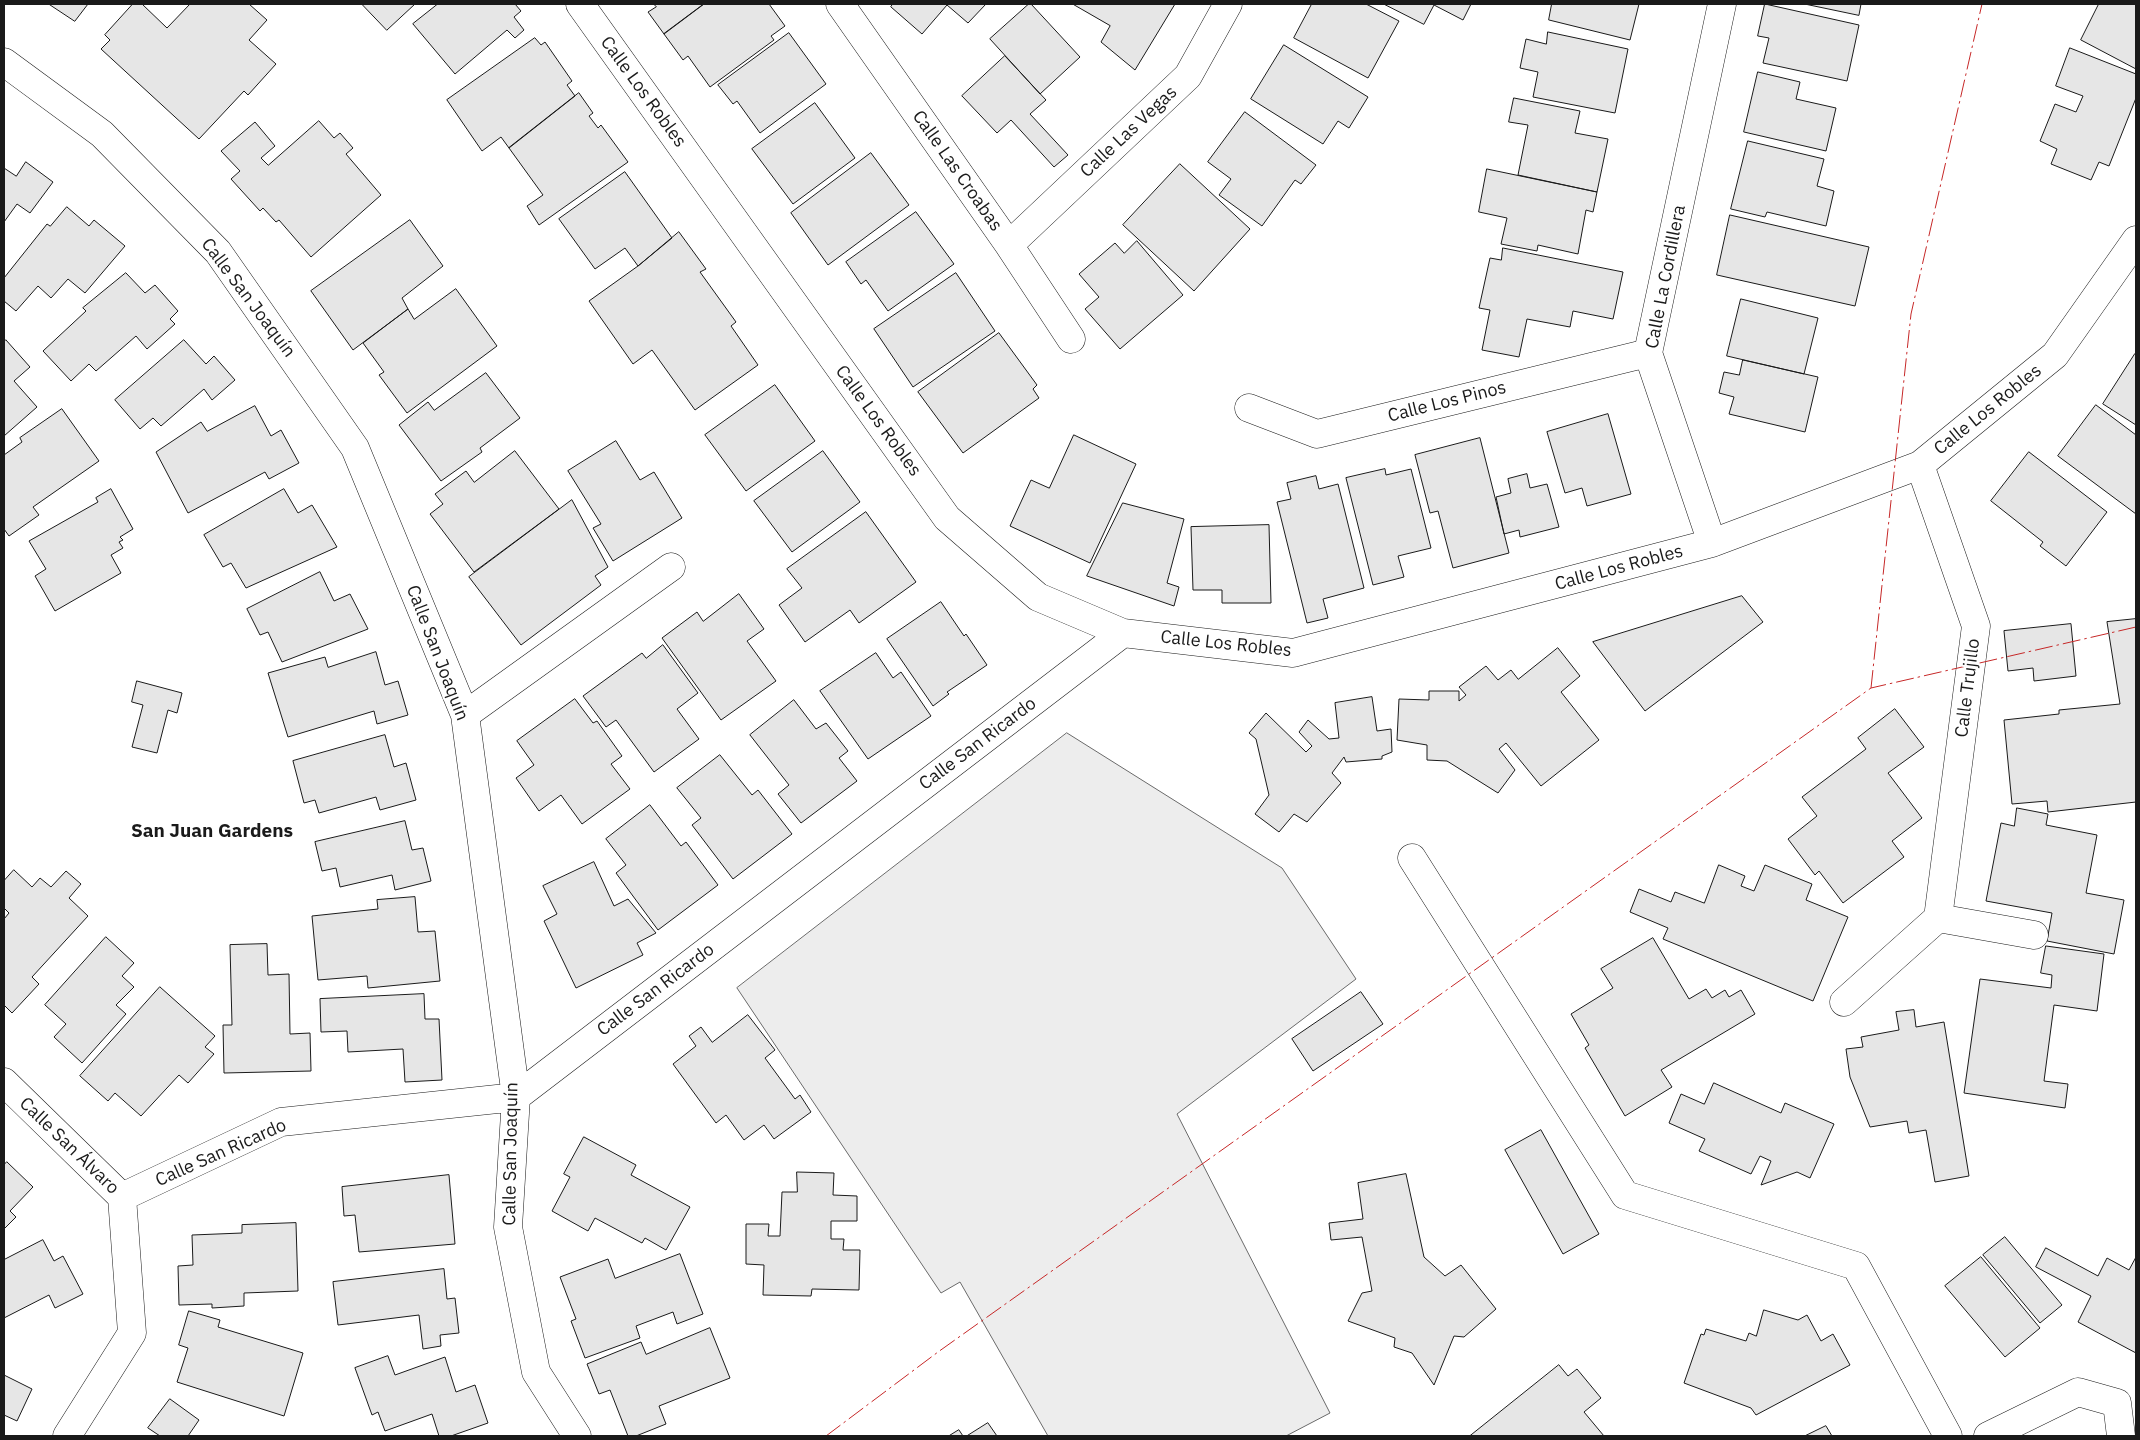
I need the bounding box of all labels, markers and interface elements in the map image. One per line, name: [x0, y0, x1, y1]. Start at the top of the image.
street label: Calle Los Robles: [596, 32, 690, 152]
street label: Calle Las Vegas: [1076, 82, 1182, 182]
street label: Calle Las Croabas: [907, 106, 1007, 236]
street label: Calle La Cordillera: [1641, 203, 1691, 351]
street label: Calle San Joaquín: [196, 234, 300, 362]
street label: Calle Los Robles: [1930, 360, 2046, 460]
street label: Calle Los Robles: [831, 361, 925, 481]
street label: Calle Los Pinos: [1386, 377, 1508, 427]
street label: Calle Los Robles: [1553, 541, 1685, 595]
street label: Calle San Joaquín: [401, 582, 473, 724]
street label: Calle Los Robles: [1159, 626, 1293, 662]
street label: Calle Trujillo: [1951, 637, 1985, 739]
street label: Calle San Ricardo: [915, 693, 1041, 795]
district label: San Juan Gardens: [131, 821, 293, 843]
street label: Calle San Ricardo: [593, 939, 719, 1041]
street label: Calle San Joaquín: [499, 1082, 523, 1226]
street label: Calle San Álvaro: [15, 1093, 123, 1199]
street label: Calle San Ricardo: [152, 1114, 290, 1192]

